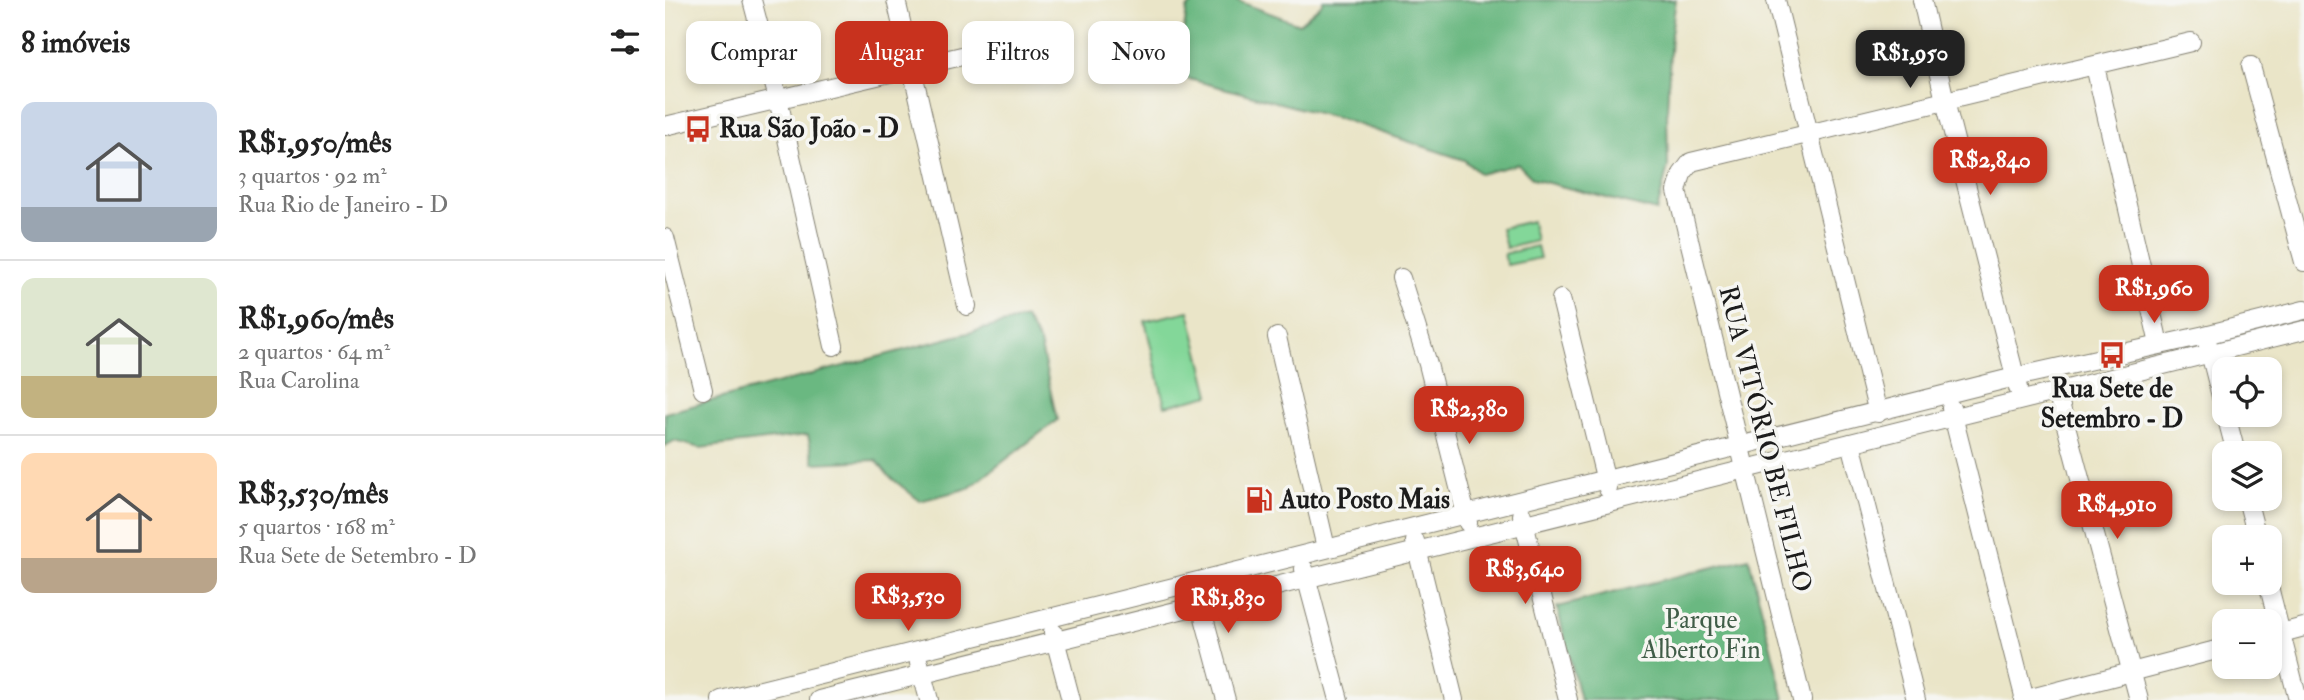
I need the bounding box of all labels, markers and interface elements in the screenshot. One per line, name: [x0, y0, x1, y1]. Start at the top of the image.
chip: Comprar: [686, 21, 821, 84]
chip: Alugar: [835, 21, 948, 84]
chip: Filtros: [962, 21, 1074, 84]
chip: Novo: [1088, 21, 1190, 84]
icon: filters: [606, 23, 644, 61]
text: 8 imóveis: [21, 24, 130, 61]
pin: R$1,950: [1845, 31, 1975, 90]
text: R$1,950: [1872, 38, 1948, 67]
place label: Rua São João - D: [719, 113, 899, 145]
bus stop icon: Rua São João - D: [683, 114, 713, 144]
text: R$1,950/mês: [238, 124, 392, 161]
icon: home: [77, 130, 161, 214]
pin: R$2,840: [1925, 138, 2055, 197]
text: R$2,840: [1949, 145, 2031, 174]
text: 3 quartos · 92 m²: [238, 161, 387, 190]
text: Rua Rio de Janeiro - D: [238, 190, 448, 219]
pin: R$1,960: [2089, 266, 2219, 325]
text: R$1,960: [2115, 273, 2193, 302]
street label: RUA VITÓRIO BE FILHO: [1711, 282, 1821, 595]
text: R$1,960/mês: [238, 300, 394, 337]
icon: home: [77, 306, 161, 390]
text: 2 quartos · 64 m²: [238, 337, 390, 366]
bus stop icon: Rua Sete de Setembro - D: [2097, 340, 2127, 370]
map controls: [2212, 357, 2282, 679]
button: locate: [2212, 357, 2282, 427]
text: Rua Carolina: [238, 366, 359, 395]
place label: Rua Sete de Setembro - D: [2041, 373, 2183, 435]
pin: R$2,380: [1404, 386, 1534, 446]
text: R$2,380: [1430, 394, 1508, 423]
button: layers: [2212, 441, 2282, 511]
text: R$3,530/mês: [238, 475, 388, 512]
icon: home: [77, 481, 161, 565]
pin: R$4,910: [2052, 482, 2182, 541]
place label: Auto Posto Mais: [1279, 484, 1450, 516]
fuel station icon: Auto Posto Mais: [1244, 485, 1274, 515]
text: R$4,910: [2077, 489, 2157, 518]
text: 5 quartos · 168 m²: [238, 512, 395, 541]
button: +: [2212, 525, 2282, 595]
text: Rua Sete de Setembro - D: [238, 541, 477, 570]
pin: R$3,640: [1460, 546, 1590, 606]
text: R$3,640: [1485, 554, 1565, 583]
pin: R$3,530: [843, 574, 973, 633]
pin: R$1,830: [1163, 576, 1293, 635]
text: R$3,530: [871, 581, 945, 610]
text: R$1,830: [1191, 583, 1265, 612]
park label: Parque Alberto Fin: [1640, 604, 1761, 666]
button: −: [2212, 609, 2282, 679]

